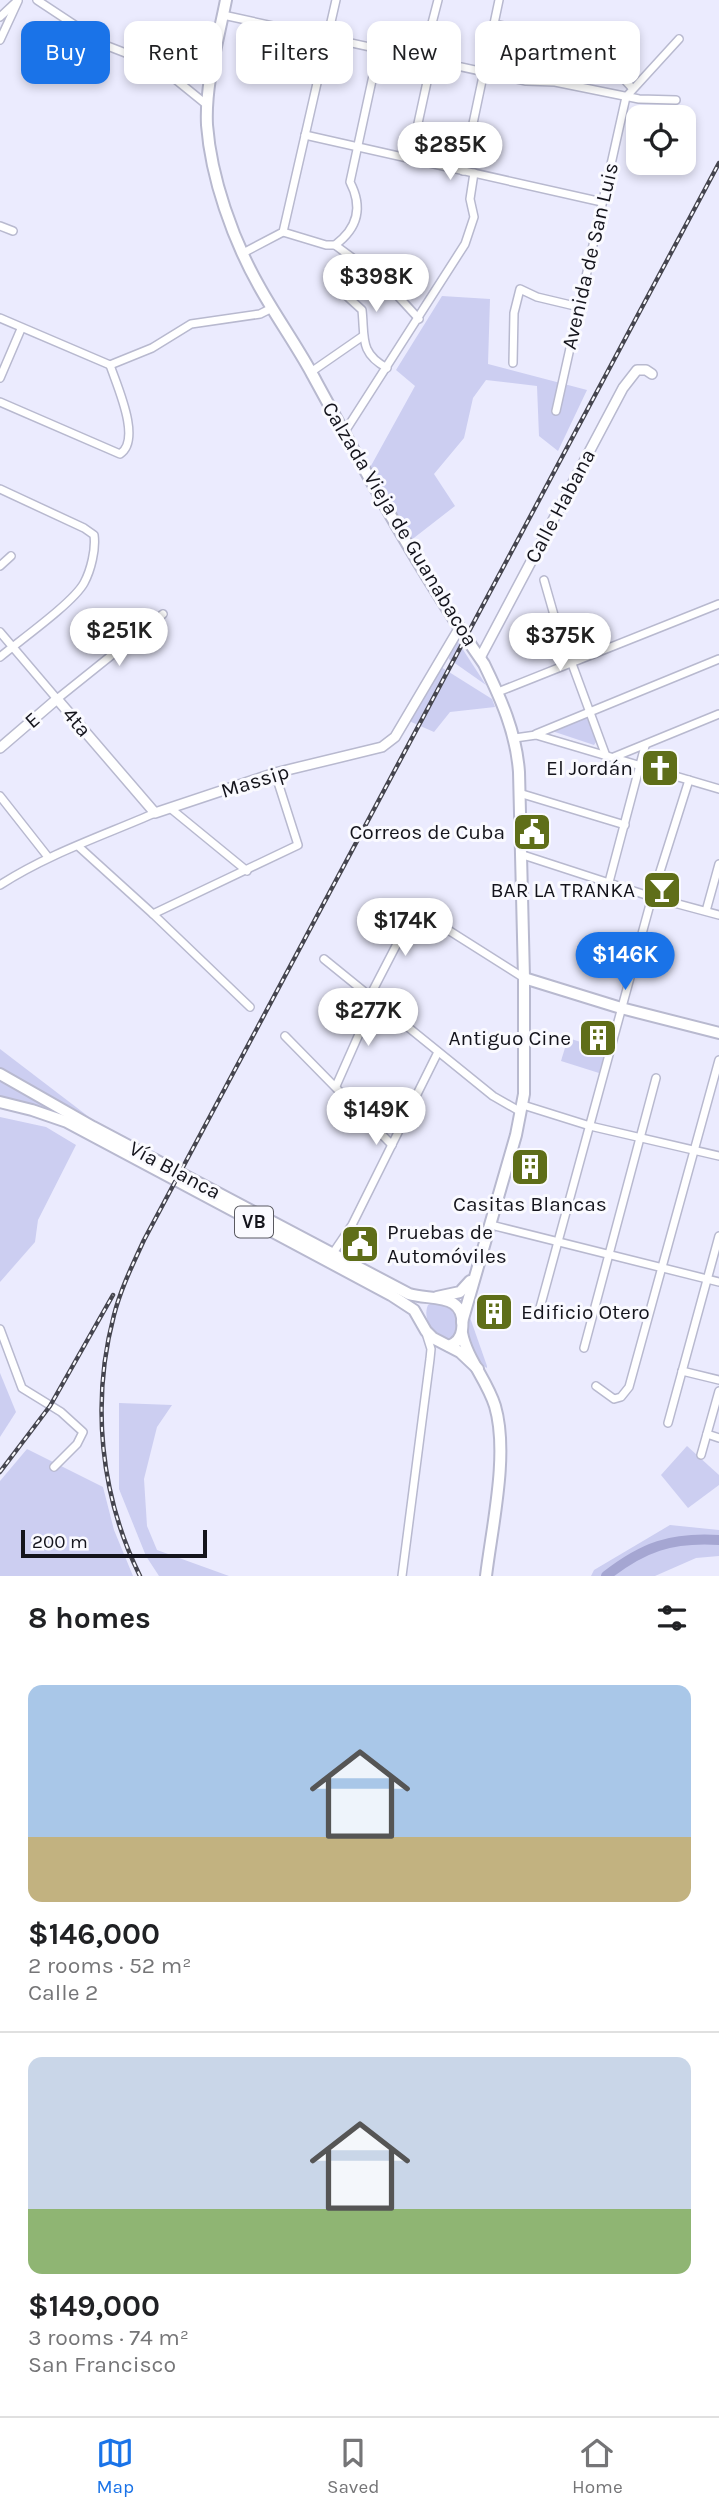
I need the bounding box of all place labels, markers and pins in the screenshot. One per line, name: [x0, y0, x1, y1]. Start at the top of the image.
pin: $285K: [401, 122, 499, 182]
pin: $398K: [327, 254, 425, 314]
pin: $251K: [70, 608, 168, 668]
pin: $375K: [511, 614, 609, 673]
church icon: El Jordán: [639, 747, 681, 789]
place label: El Jordán: [546, 756, 633, 780]
public building icon: Correos de Cuba: [511, 811, 553, 853]
place label: Correos de Cuba: [349, 820, 505, 844]
bar icon: BAR LA TRANKA: [641, 869, 683, 911]
place label: BAR LA TRANKA: [491, 878, 635, 902]
pin: $174K: [356, 898, 454, 958]
pin: $146K: [576, 932, 674, 992]
pin: $277K: [319, 988, 417, 1048]
building icon: Antiguo Cine: [577, 1017, 619, 1059]
place label: Antiguo Cine: [448, 1026, 571, 1050]
pin: $149K: [327, 1088, 425, 1147]
building icon: Casitas Blancas: [509, 1146, 551, 1188]
place label: Casitas Blancas: [453, 1192, 607, 1216]
place label: Pruebas de Automóviles: [387, 1220, 507, 1268]
public building icon: Pruebas de Automóviles: [339, 1223, 381, 1265]
building icon: Edificio Otero: [473, 1291, 515, 1333]
place label: Edificio Otero: [521, 1300, 650, 1324]

